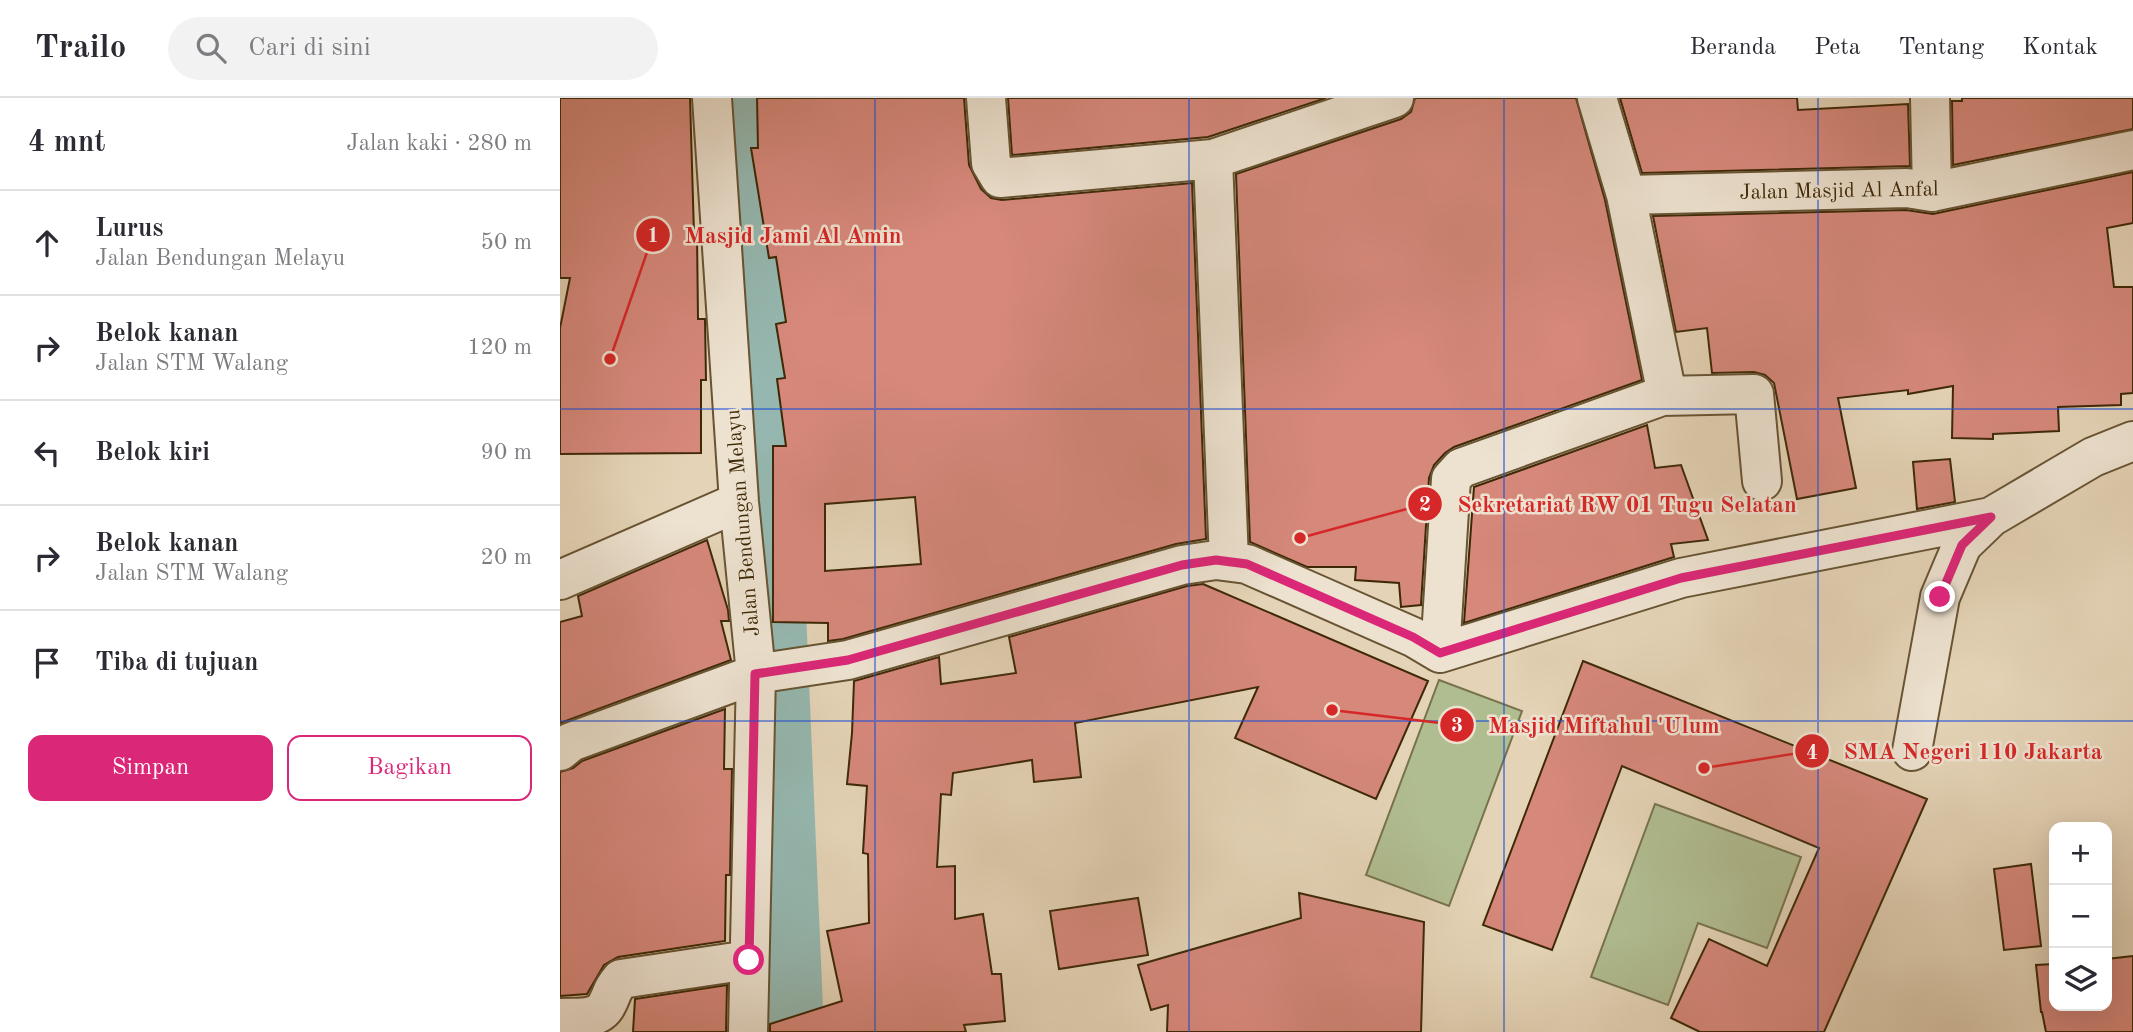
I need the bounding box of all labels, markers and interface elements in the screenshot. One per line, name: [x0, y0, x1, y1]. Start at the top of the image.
search box: [168, 17, 658, 80]
icon: search: [192, 29, 230, 67]
text: Trailo: [35, 32, 126, 65]
text: Cari di sini: [248, 35, 371, 61]
text: Beranda: [1690, 36, 1776, 60]
text: Peta: [1814, 36, 1861, 60]
text: Tentang: [1899, 36, 1984, 60]
text: Kontak: [2022, 36, 2098, 60]
text: 4 mnt: [28, 128, 105, 158]
text: Jalan kaki · 280 m: [346, 132, 532, 155]
street label: Jalan Masjid Al Anfal: [1739, 179, 1939, 204]
callout: Masjid Jami Al Amin: [635, 213, 915, 257]
text: Lurus: [95, 216, 163, 242]
icon: ahead: [28, 224, 66, 262]
text: Masjid Jami Al Amin: [685, 225, 902, 248]
text: 1: [647, 226, 659, 247]
text: 50 m: [481, 231, 532, 254]
text: Jalan Bendungan Melayu: [95, 247, 345, 270]
text: Belok kanan: [95, 321, 239, 347]
icon: right: [28, 329, 66, 367]
text: 120 m: [467, 336, 532, 359]
text: Jalan STM Walang: [95, 352, 288, 375]
street label: Jalan Bendungan Melayu: [723, 408, 764, 637]
icon: left: [28, 434, 66, 472]
text: Belok kiri: [95, 440, 210, 466]
text: 90 m: [481, 441, 532, 464]
callout: Sekretariat RW 01 Tugu Selatan: [1408, 482, 1811, 526]
text: Sekretariat RW 01 Tugu Selatan: [1457, 494, 1797, 517]
text: 2: [1419, 495, 1431, 516]
text: Belok kanan: [95, 531, 239, 557]
icon: right: [28, 539, 66, 577]
text: 20 m: [481, 546, 532, 569]
text: Jalan STM Walang: [95, 562, 288, 585]
route end: [1924, 581, 1955, 612]
icon: arrive: [28, 644, 66, 682]
text: Tiba di tujuan: [95, 650, 259, 676]
callout: Masjid Miftahul 'Ulum: [1439, 703, 1733, 747]
text: Masjid Miftahul 'Ulum: [1488, 715, 1720, 738]
text: 3: [1451, 716, 1463, 737]
callout: SMA Negeri 110 Jakarta: [1794, 729, 2116, 773]
button: Simpan: [28, 735, 273, 801]
button: Bagikan: [287, 735, 532, 801]
text: SMA Negeri 110 Jakarta: [1844, 741, 2103, 764]
text: 4: [1806, 743, 1818, 764]
map controls: [2049, 822, 2112, 1011]
button: +: [2049, 822, 2112, 885]
button: −: [2049, 885, 2112, 948]
route start: [733, 944, 764, 975]
button: layers: [2049, 948, 2112, 1011]

